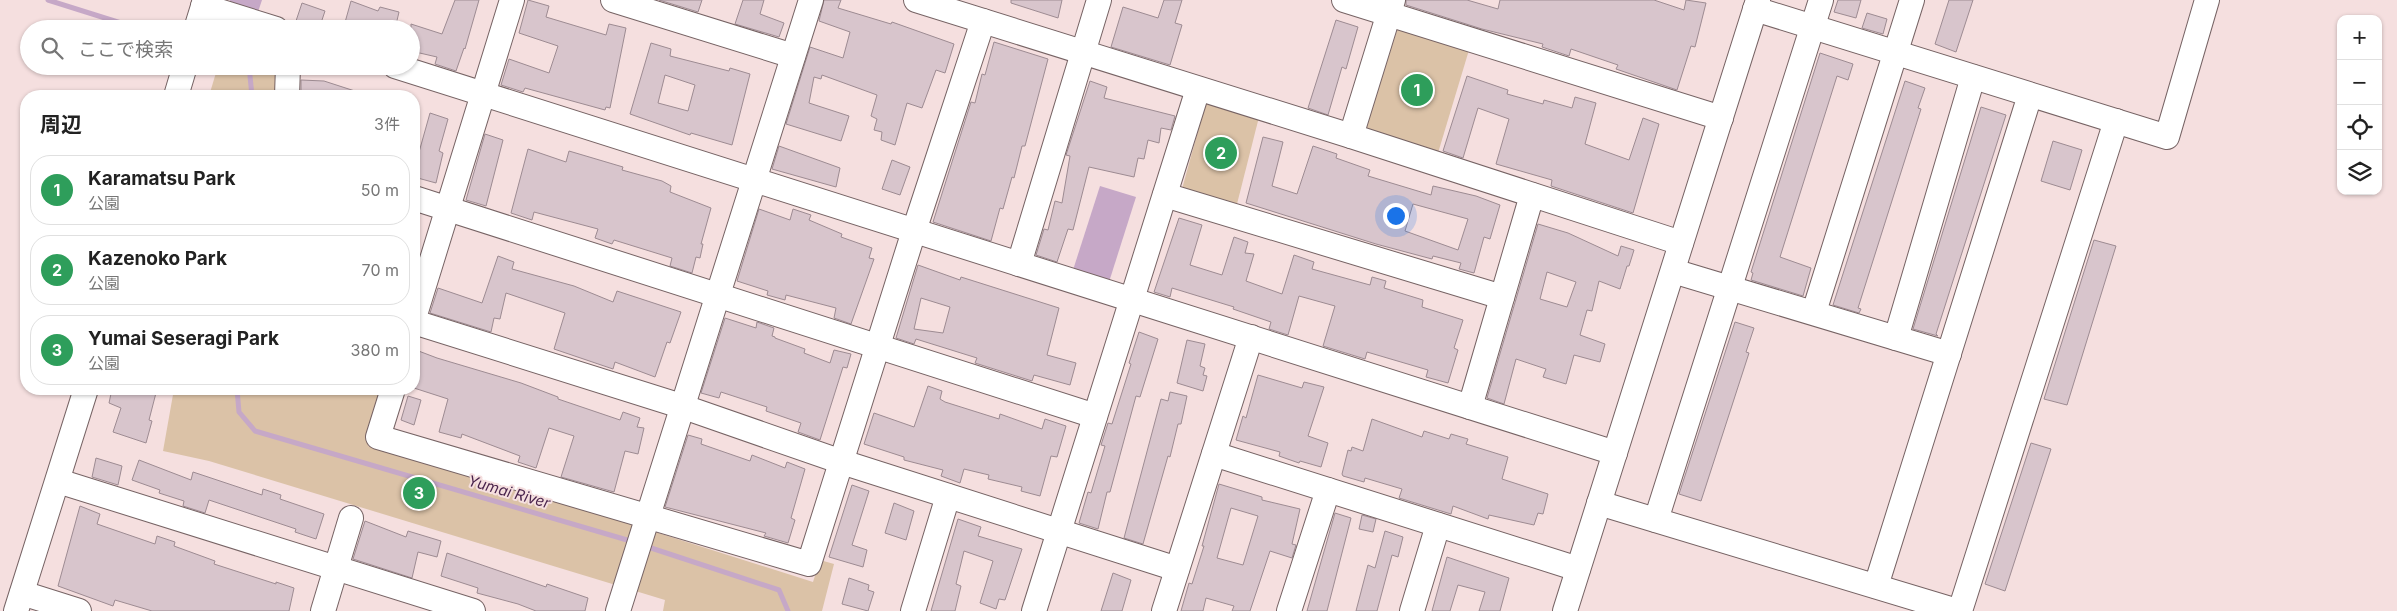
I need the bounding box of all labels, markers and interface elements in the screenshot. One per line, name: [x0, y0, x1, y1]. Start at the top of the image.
map controls: [2337, 15, 2382, 195]
button: +: [2337, 15, 2382, 60]
search box: [20, 20, 420, 75]
icon: search: [38, 34, 66, 62]
text: ここで検索: [78, 38, 173, 61]
button: −: [2337, 60, 2382, 105]
pin: 1: [1401, 71, 1433, 109]
button: locate: [2337, 105, 2382, 150]
text: 周辺: [40, 112, 82, 137]
text: 3件: [374, 114, 400, 134]
pin: 2: [1205, 134, 1237, 172]
button: layers: [2337, 150, 2382, 195]
text: Karamatsu Park: [88, 167, 236, 190]
text: 1: [54, 180, 60, 200]
text: 50 m: [361, 180, 399, 200]
text: 公園: [88, 193, 120, 213]
your location: [1383, 203, 1409, 229]
text: Kazenoko Park: [88, 247, 227, 270]
text: 2: [52, 260, 62, 280]
text: 70 m: [362, 260, 399, 280]
text: 公園: [88, 273, 120, 293]
text: Yumai Seseragi Park: [88, 327, 279, 350]
text: 3: [52, 340, 62, 360]
text: 380 m: [351, 340, 399, 360]
text: 公園: [88, 353, 120, 373]
water label: Yumai River: [466, 471, 553, 512]
pin: 3: [403, 474, 435, 512]

